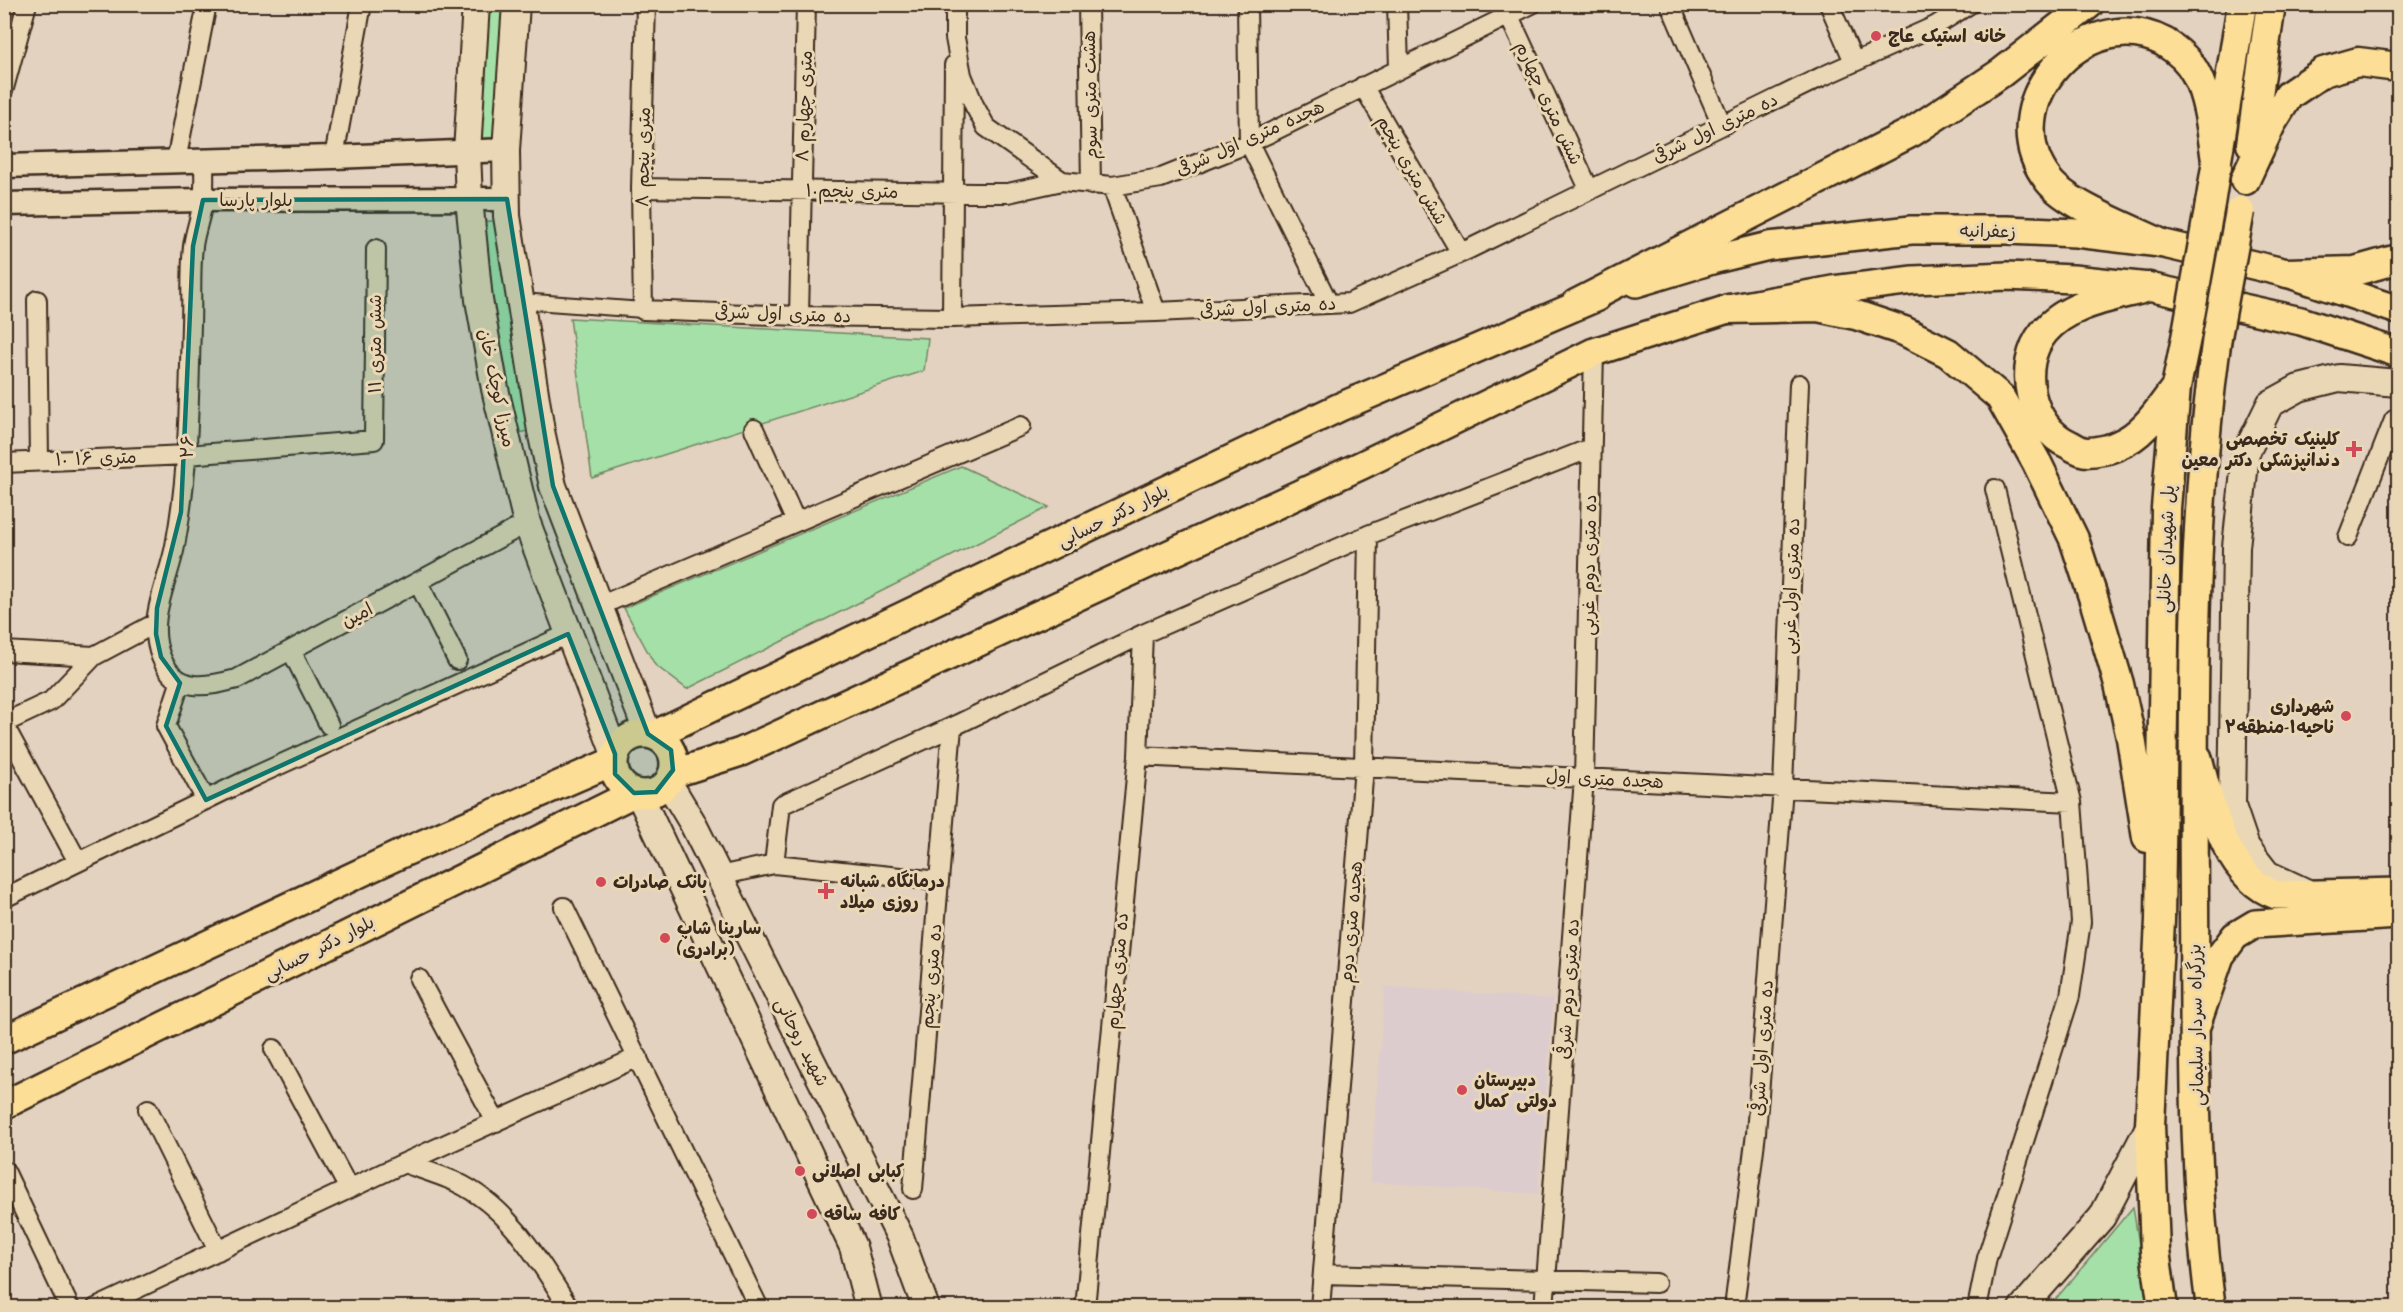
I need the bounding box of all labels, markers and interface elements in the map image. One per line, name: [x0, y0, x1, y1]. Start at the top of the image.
place label: خانه استیک عاج: [1888, 24, 2006, 49]
marker: خانه استیک عاج: [1869, 29, 1883, 43]
street label: هشت متری سوم: [1077, 30, 1105, 160]
street label: شش متری چهارم: [1508, 37, 1588, 169]
street label: ۸ متری چهارم: [790, 50, 820, 162]
street label: ده متری اول شرقی: [1648, 87, 1782, 170]
street label: هجده متری اول شرقی: [1172, 94, 1329, 183]
street label: ۸ متری پنجم: [630, 107, 658, 207]
street label: شش متری پنجم: [1369, 111, 1453, 230]
street label: ۱۰متری پنجم: [805, 178, 899, 206]
street label: بلوار پارسا: [219, 188, 293, 213]
street label: زعفرانیه: [1960, 219, 2016, 244]
street label: ده متری اول شرقی: [1199, 291, 1337, 324]
street label: شش متری ۱۱: [363, 294, 388, 394]
street label: ده متری اول شرقی: [714, 300, 852, 329]
street label: میرزا کوچک خان: [472, 326, 521, 450]
place label: کلینیک تخصصی دندانپزشکی دکتر معین: [2182, 427, 2340, 473]
street label: ۲۶: [174, 435, 201, 459]
marker: کلینیک تخصصی دندانپزشکی دکتر معین: [2345, 440, 2363, 458]
street label: ۱۰ متری ۱۶: [55, 445, 137, 472]
street label: بلوار دکتر حسابی: [1053, 479, 1173, 554]
street label: پل شهیدان خانلی: [2152, 485, 2181, 613]
street label: ده متری دوم غربی: [1576, 494, 1604, 636]
street label: ده متری اول غربی: [1777, 517, 1806, 655]
street label: امین: [337, 597, 377, 634]
place label: شهرداری ناحیه۱-منطقه۲: [2225, 694, 2334, 740]
marker: شهرداری ناحیه۱-منطقه۲: [2339, 709, 2353, 723]
street label: هجده متری اول: [1545, 764, 1664, 795]
street label: هجده متری دوم: [1334, 860, 1370, 984]
place label: درمانگاه شبانه روزی میلاد: [840, 869, 945, 915]
place label: بانک صادرات: [613, 870, 707, 895]
marker: بانک صادرات: [594, 875, 608, 889]
marker: درمانگاه شبانه روزی میلاد: [817, 882, 835, 900]
street label: بلوار دکتر حسابی: [260, 910, 379, 987]
street label: ده متری چهارم: [1100, 912, 1136, 1030]
place label: سارینا شاپ (برادری): [676, 916, 761, 962]
street label: ده متری دوم شرقی: [1551, 918, 1587, 1060]
street label: ده متری پنجم: [914, 922, 950, 1030]
marker: سارینا شاپ (برادری): [658, 931, 672, 945]
street label: بزرگراه سردار سلیمانی: [2183, 944, 2210, 1106]
street label: ده متری اول شرقی: [1745, 979, 1780, 1117]
street label: شهید روحانی: [769, 994, 835, 1091]
place label: دبیرستان دولتی کمال: [1474, 1068, 1557, 1114]
marker: دبیرستان دولتی کمال: [1455, 1083, 1469, 1097]
place label: کبابی اصلانی: [812, 1159, 904, 1184]
marker: کبابی اصلانی: [793, 1164, 807, 1178]
place label: کافه ساقه: [824, 1202, 901, 1227]
marker: کافه ساقه: [805, 1207, 819, 1221]

